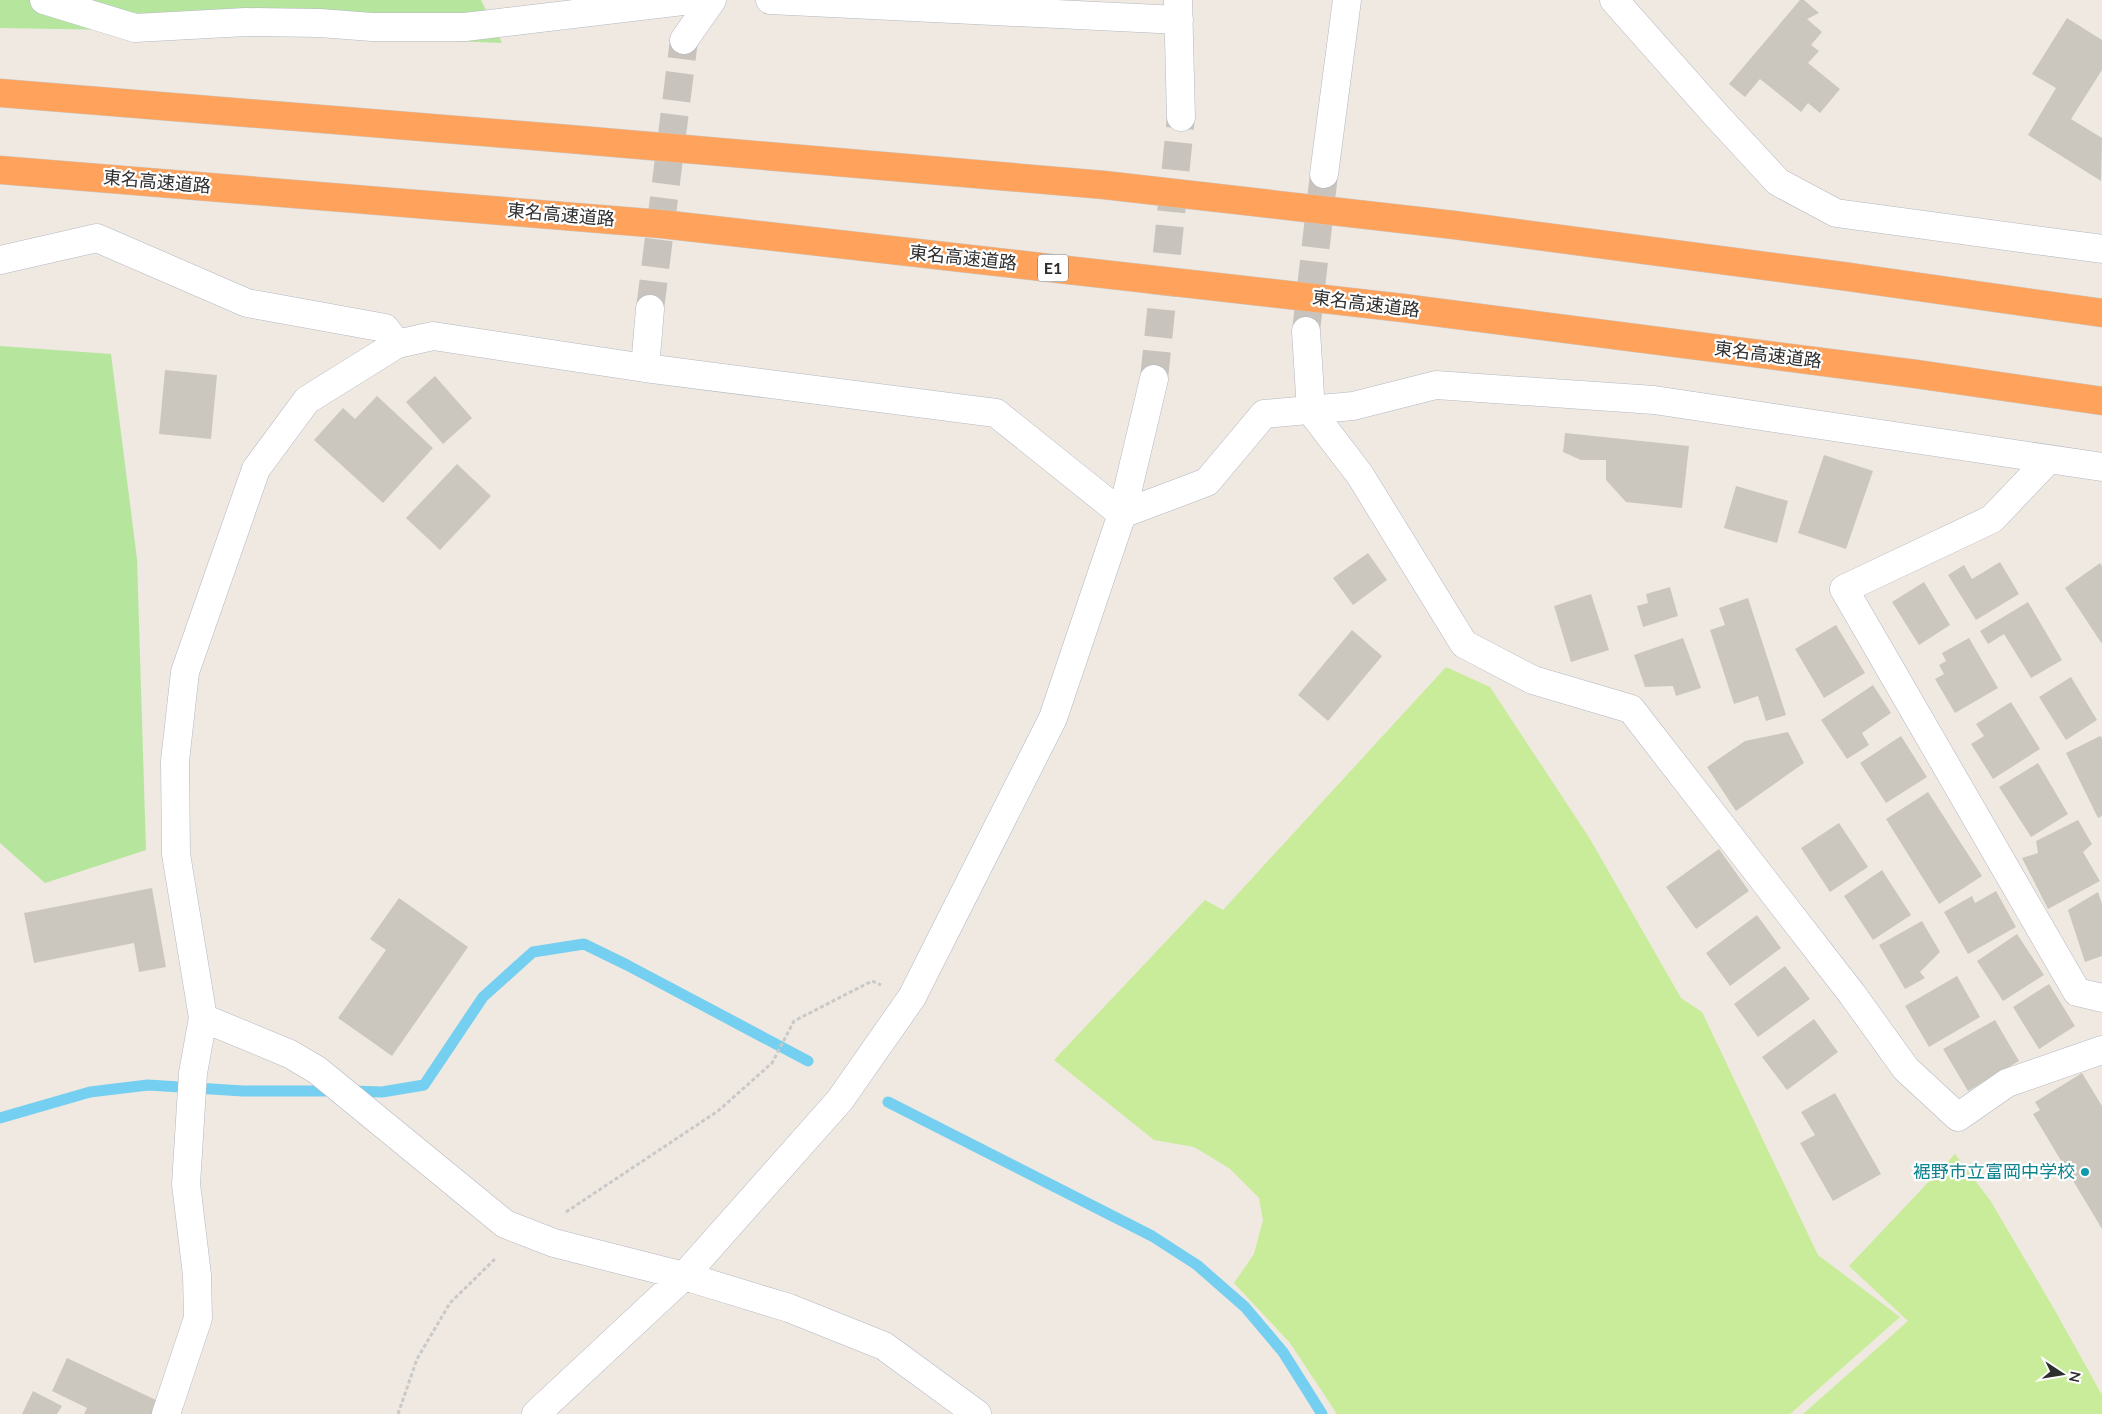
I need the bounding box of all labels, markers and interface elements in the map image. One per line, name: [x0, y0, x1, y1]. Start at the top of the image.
street label: 東名高速道路: [102, 165, 212, 197]
street label: 東名高速道路: [506, 198, 616, 230]
street label: 東名高速道路: [908, 240, 1018, 274]
road number: E1: [1038, 254, 1068, 282]
street label: 東名高速道路: [1311, 286, 1421, 321]
street label: 東名高速道路: [1713, 337, 1823, 372]
place label: 裾野市立富岡中学校: [1913, 1160, 2075, 1182]
marker: 裾野市立富岡中学校: [2079, 1166, 2091, 1178]
north arrow: [2037, 1349, 2087, 1399]
text: N: [2066, 1370, 2085, 1384]

